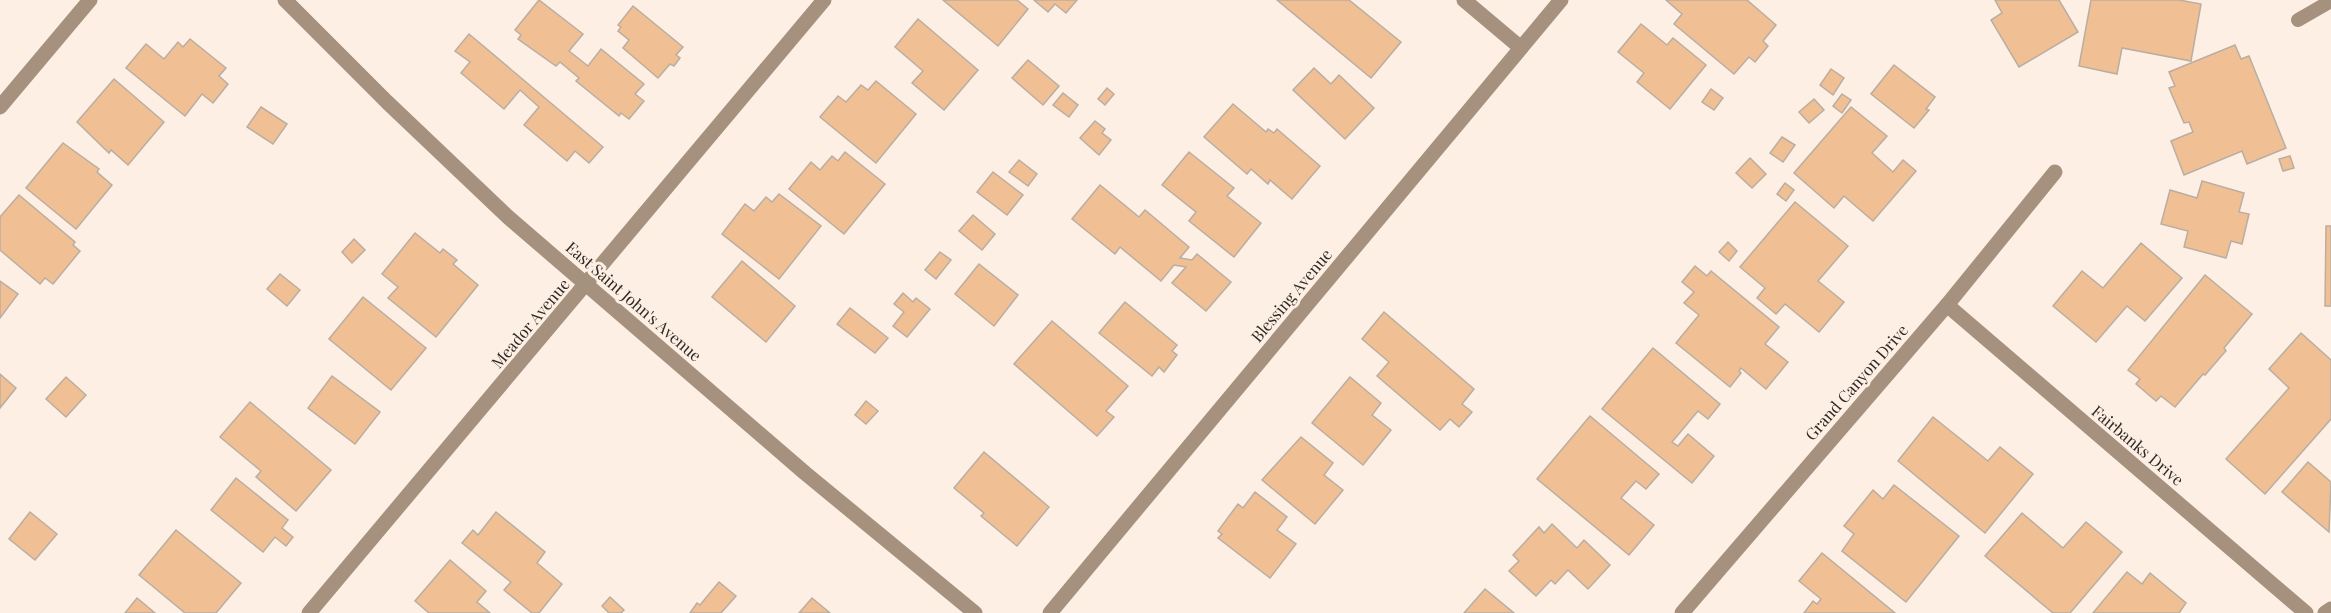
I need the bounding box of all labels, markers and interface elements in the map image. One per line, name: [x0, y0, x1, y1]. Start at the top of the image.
street label: East Saint John's Avenue: [562, 236, 706, 366]
street label: Blessing Avenue: [1246, 244, 1336, 346]
street label: Meador Avenue: [486, 274, 574, 372]
street label: Grand Canyon Drive: [1800, 320, 1912, 444]
street label: Fairbanks Drive: [2088, 400, 2188, 490]

